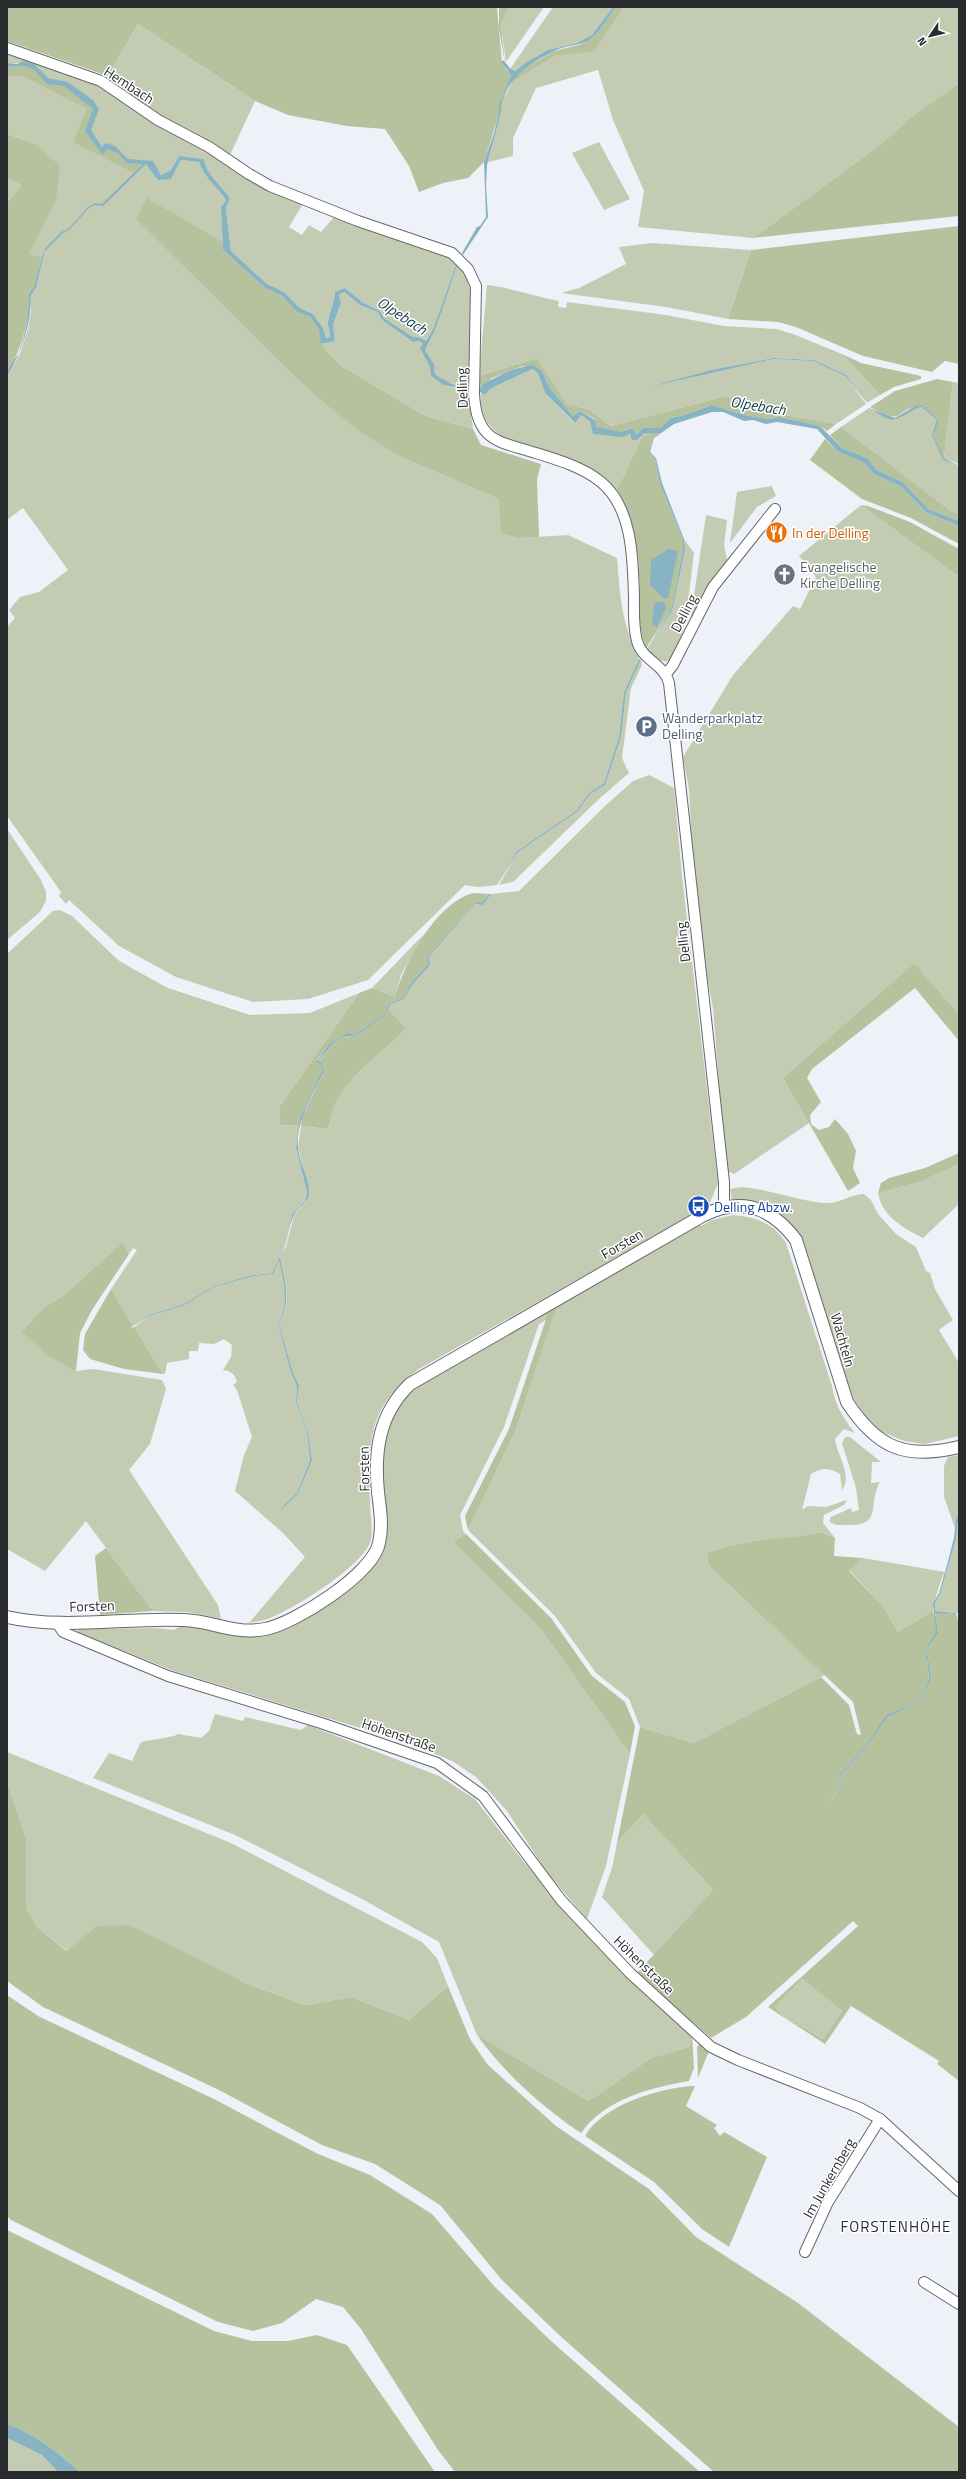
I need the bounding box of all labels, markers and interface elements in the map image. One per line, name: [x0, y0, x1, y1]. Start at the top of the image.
north arrow: [910, 16, 950, 56]
text: N: [913, 34, 931, 49]
street label: Hembach: [100, 60, 159, 109]
water label: Olpebach: [373, 291, 432, 341]
street label: Delling: [450, 367, 473, 409]
water label: Olpebach: [729, 390, 788, 421]
restaurant icon: In der Delling: [763, 520, 789, 546]
place label: In der Delling: [792, 522, 869, 543]
place label: Evangelische Kirche Delling: [800, 556, 880, 593]
church icon: Evangelische Kirche Delling: [772, 562, 798, 588]
street label: Delling: [665, 590, 702, 636]
place label: Wanderparkplatz Delling: [662, 707, 763, 744]
parking icon: Wanderparkplatz Delling: [634, 713, 660, 739]
street label: Delling: [670, 921, 695, 963]
bus stop icon: Delling Abzw.: [685, 1194, 711, 1220]
place label: Delling Abzw.: [714, 1196, 793, 1217]
street label: Forsten: [597, 1223, 647, 1264]
street label: Wachteln: [826, 1310, 861, 1369]
street label: Forsten: [353, 1446, 374, 1492]
street label: Forsten: [69, 1594, 115, 1617]
street label: Höhenstraße: [359, 1712, 439, 1757]
street label: Höhenstraße: [609, 1930, 679, 1999]
street label: Im Junkernberg: [797, 2134, 860, 2222]
district label: FORSTENHÖHE: [841, 2215, 951, 2238]

